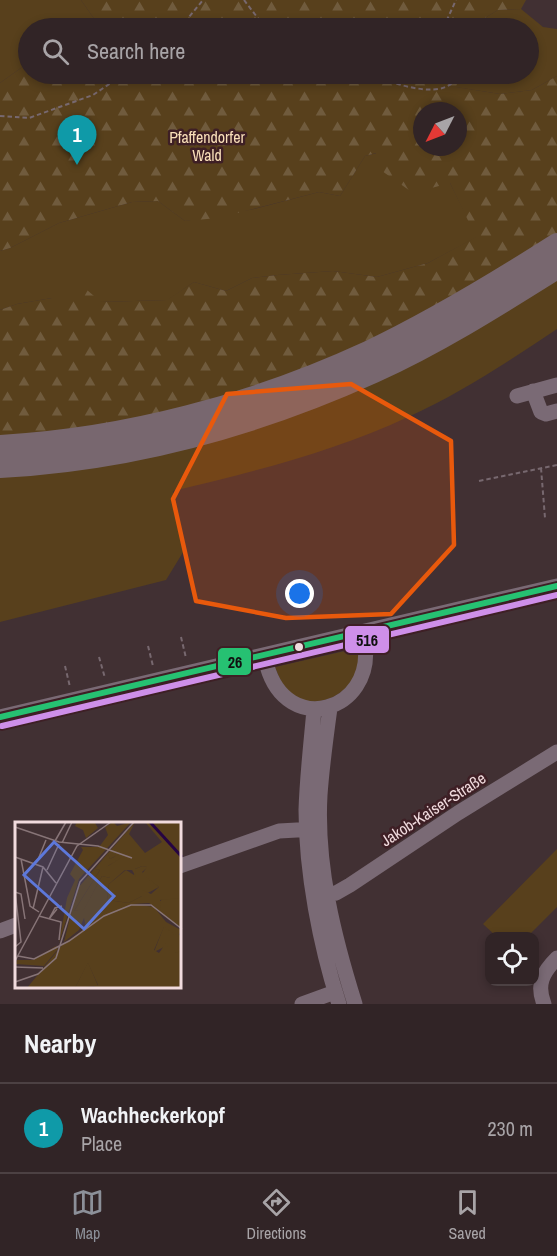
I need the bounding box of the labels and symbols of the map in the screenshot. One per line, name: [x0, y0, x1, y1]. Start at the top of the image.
north arrow: [413, 102, 467, 156]
pin: 1: [58, 116, 97, 165]
park label: Pfaffendorfer Wald: [169, 126, 245, 166]
your location: [285, 579, 314, 608]
line badge: 516: [344, 625, 390, 654]
text: 516: [356, 629, 378, 651]
unlabelled marker: [293, 641, 305, 653]
line badge: 26: [217, 647, 252, 676]
text: 26: [228, 651, 242, 673]
street label: Jakob-Kaiser-Straße: [376, 767, 490, 851]
inset map: [15, 822, 182, 989]

